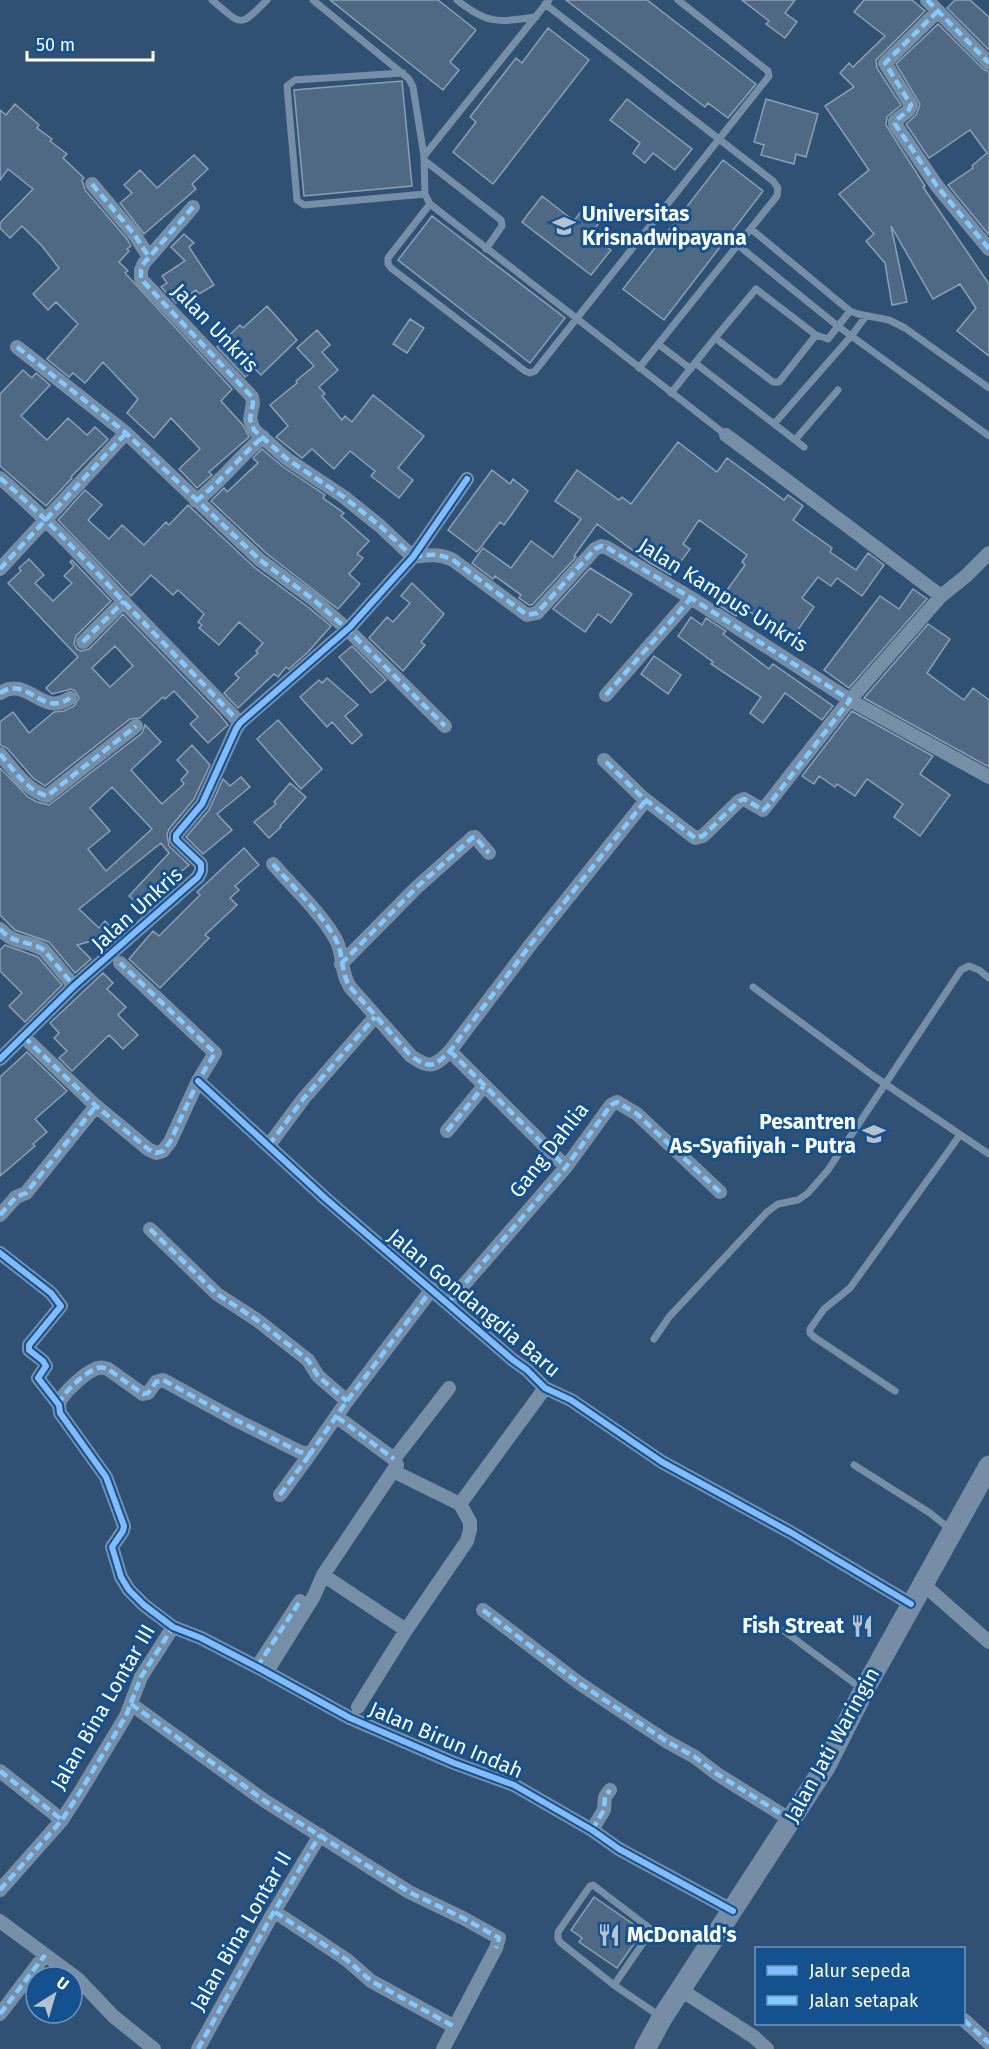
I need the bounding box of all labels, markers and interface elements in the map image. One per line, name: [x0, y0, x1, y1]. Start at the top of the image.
scale bar: [27, 24, 153, 62]
text: 50 m: [36, 34, 75, 56]
place label: Universitas Krisnadwipayana: [582, 201, 747, 251]
school or university icon: Universitas Krisnadwipayana: [551, 213, 577, 239]
street label: Jalan Unkris: [166, 278, 264, 378]
street label: Jalan Kampus Unkris: [633, 532, 813, 658]
street label: Jalan Unkris: [86, 861, 188, 957]
street label: Gang Dahlia: [504, 1097, 594, 1203]
place label: Pesantren As-Syafiiyah - Putra: [669, 1109, 856, 1159]
school or university icon: Pesantren As-Syafiiyah - Putra: [861, 1121, 887, 1147]
street label: Jalan Gondangdia Baru: [382, 1223, 566, 1383]
place label: Fish Streat: [742, 1613, 845, 1639]
restaurant icon: Fish Streat: [849, 1613, 875, 1639]
street label: Jalan Bina Lontar III: [45, 1620, 161, 1794]
street label: Jalan Jati Waringin: [779, 1663, 885, 1827]
street label: Jalan Birun Indah: [365, 1696, 527, 1784]
street label: Jalan Bina Lontar II: [185, 1846, 297, 2016]
restaurant icon: McDonald's: [596, 1922, 622, 1948]
place label: McDonald's: [627, 1922, 737, 1948]
legend: [755, 1947, 965, 2025]
text: Jalur sepeda: [809, 1960, 911, 1982]
north arrow: [24, 1965, 84, 2025]
text: U: [53, 1973, 73, 1994]
text: Jalan setapak: [809, 1990, 919, 2012]

